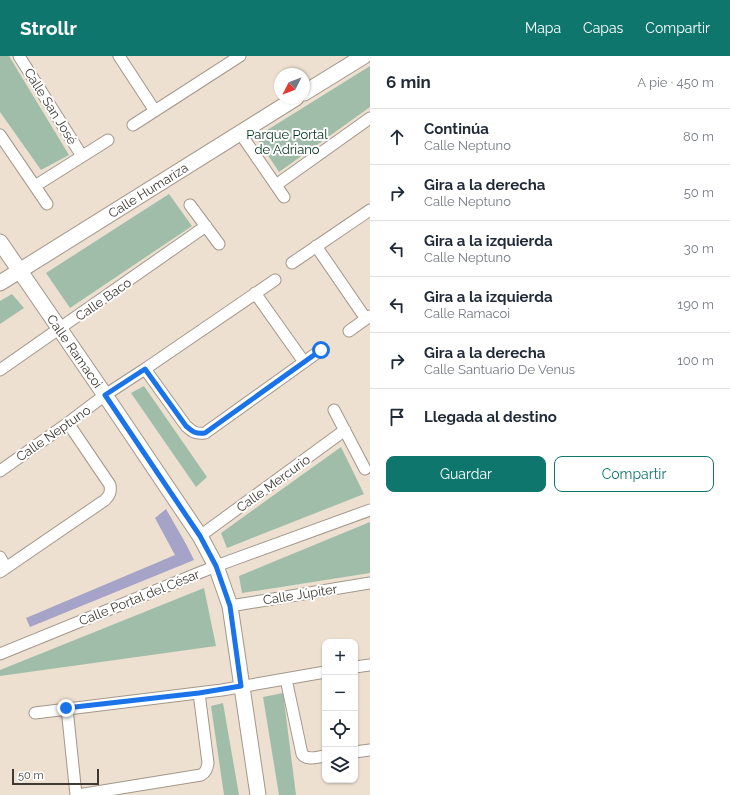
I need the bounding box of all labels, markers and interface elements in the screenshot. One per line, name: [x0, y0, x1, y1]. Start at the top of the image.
text: Strollr: [20, 17, 77, 39]
text: Mapa: [525, 20, 561, 36]
text: Capas: [583, 20, 623, 36]
text: Compartir: [645, 20, 710, 36]
street label: Calle San José: [21, 65, 80, 148]
north arrow: [274, 68, 310, 104]
text: 6 min: [386, 72, 431, 92]
text: A pie · 450 m: [637, 75, 714, 90]
text: Continúa: [424, 120, 489, 138]
icon: ahead: [386, 126, 408, 148]
park label: Parque Portal de Adriano: [246, 127, 328, 157]
text: 80 m: [683, 129, 714, 144]
text: Calle Neptuno: [424, 138, 511, 153]
street label: Calle Humariza: [106, 160, 191, 221]
text: Gira a la derecha: [424, 176, 545, 194]
icon: right: [386, 182, 408, 204]
text: 50 m: [684, 185, 714, 200]
text: Calle Neptuno: [424, 194, 511, 209]
text: Gira a la izquierda: [424, 232, 553, 250]
icon: left: [386, 238, 408, 260]
text: 30 m: [684, 241, 714, 256]
text: Calle Neptuno: [424, 250, 511, 265]
street label: Calle Baco: [73, 275, 134, 324]
text: Gira a la izquierda: [424, 288, 553, 306]
icon: left: [386, 294, 408, 316]
text: 190 m: [678, 297, 714, 312]
text: Calle Ramacoi: [424, 306, 510, 321]
street label: Calle Ramacoi: [44, 312, 105, 391]
route start: [312, 341, 330, 359]
text: Gira a la derecha: [424, 344, 545, 362]
icon: right: [386, 350, 408, 372]
text: 100 m: [677, 353, 714, 368]
text: Calle Santuario De Venus: [424, 362, 575, 377]
street label: Calle Neptuno: [13, 402, 93, 464]
icon: arrive: [386, 406, 408, 428]
text: Llegada al destino: [424, 408, 557, 426]
street label: Calle Mercurio: [234, 452, 313, 515]
button: Guardar: [386, 456, 546, 492]
button: Compartir: [554, 456, 714, 492]
street label: Calle Portal del César: [77, 566, 202, 629]
street label: Calle Júpiter: [262, 581, 339, 608]
map controls: [322, 639, 358, 783]
button: +: [322, 639, 358, 675]
button: −: [322, 675, 358, 711]
route end: [57, 699, 75, 717]
button: locate: [322, 711, 358, 747]
button: layers: [322, 747, 358, 783]
scale bar: [12, 767, 99, 786]
text: 50 m: [18, 769, 44, 782]

